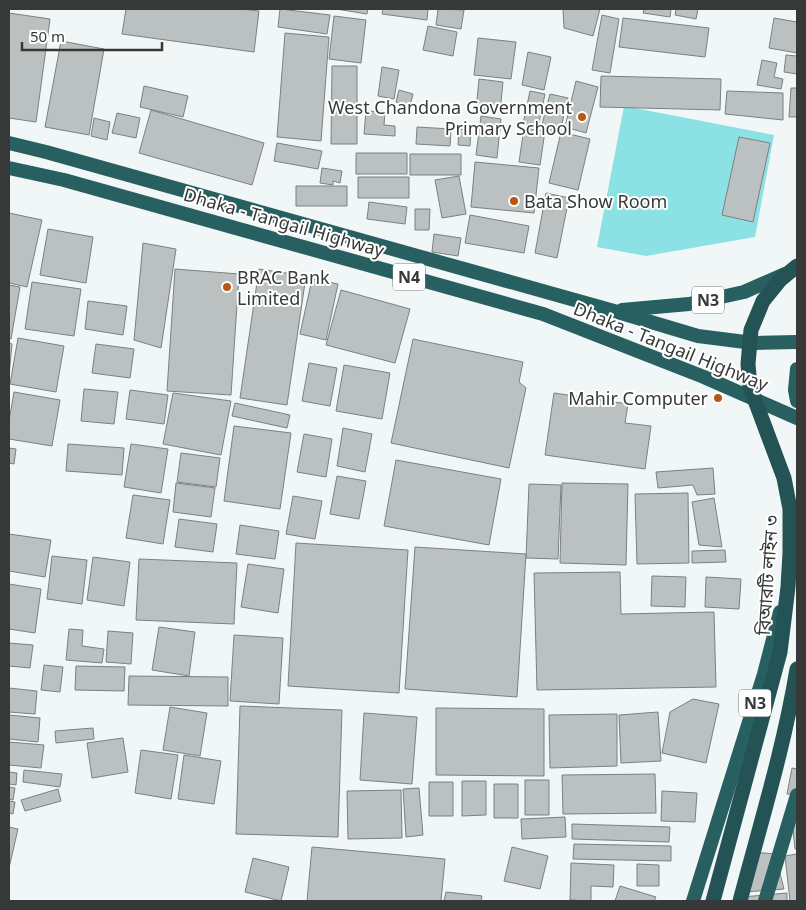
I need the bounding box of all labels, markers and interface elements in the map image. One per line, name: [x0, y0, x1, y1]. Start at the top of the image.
scale bar: [22, 20, 162, 52]
text: 50 m: [30, 26, 65, 46]
place label: West Chandona Government Primary School: [328, 95, 572, 140]
marker: West Chandona Government Primary School: [576, 111, 588, 123]
street label: Dhaka - Tangail Highway: [181, 182, 388, 262]
place label: Bata Show Room: [524, 189, 667, 213]
marker: Bata Show Room: [508, 195, 520, 207]
road number: N4: [393, 264, 425, 290]
place label: BRAC Bank Limited: [237, 265, 330, 310]
marker: BRAC Bank Limited: [221, 281, 233, 293]
road number: N3: [692, 286, 724, 314]
street label: Dhaka - Tangail Highway: [570, 296, 773, 396]
place label: Mahir Computer: [568, 386, 709, 410]
marker: Mahir Computer: [712, 392, 724, 404]
street label: বিআরটি লাইন ৩: [751, 514, 783, 637]
road number: N3: [739, 690, 771, 716]

